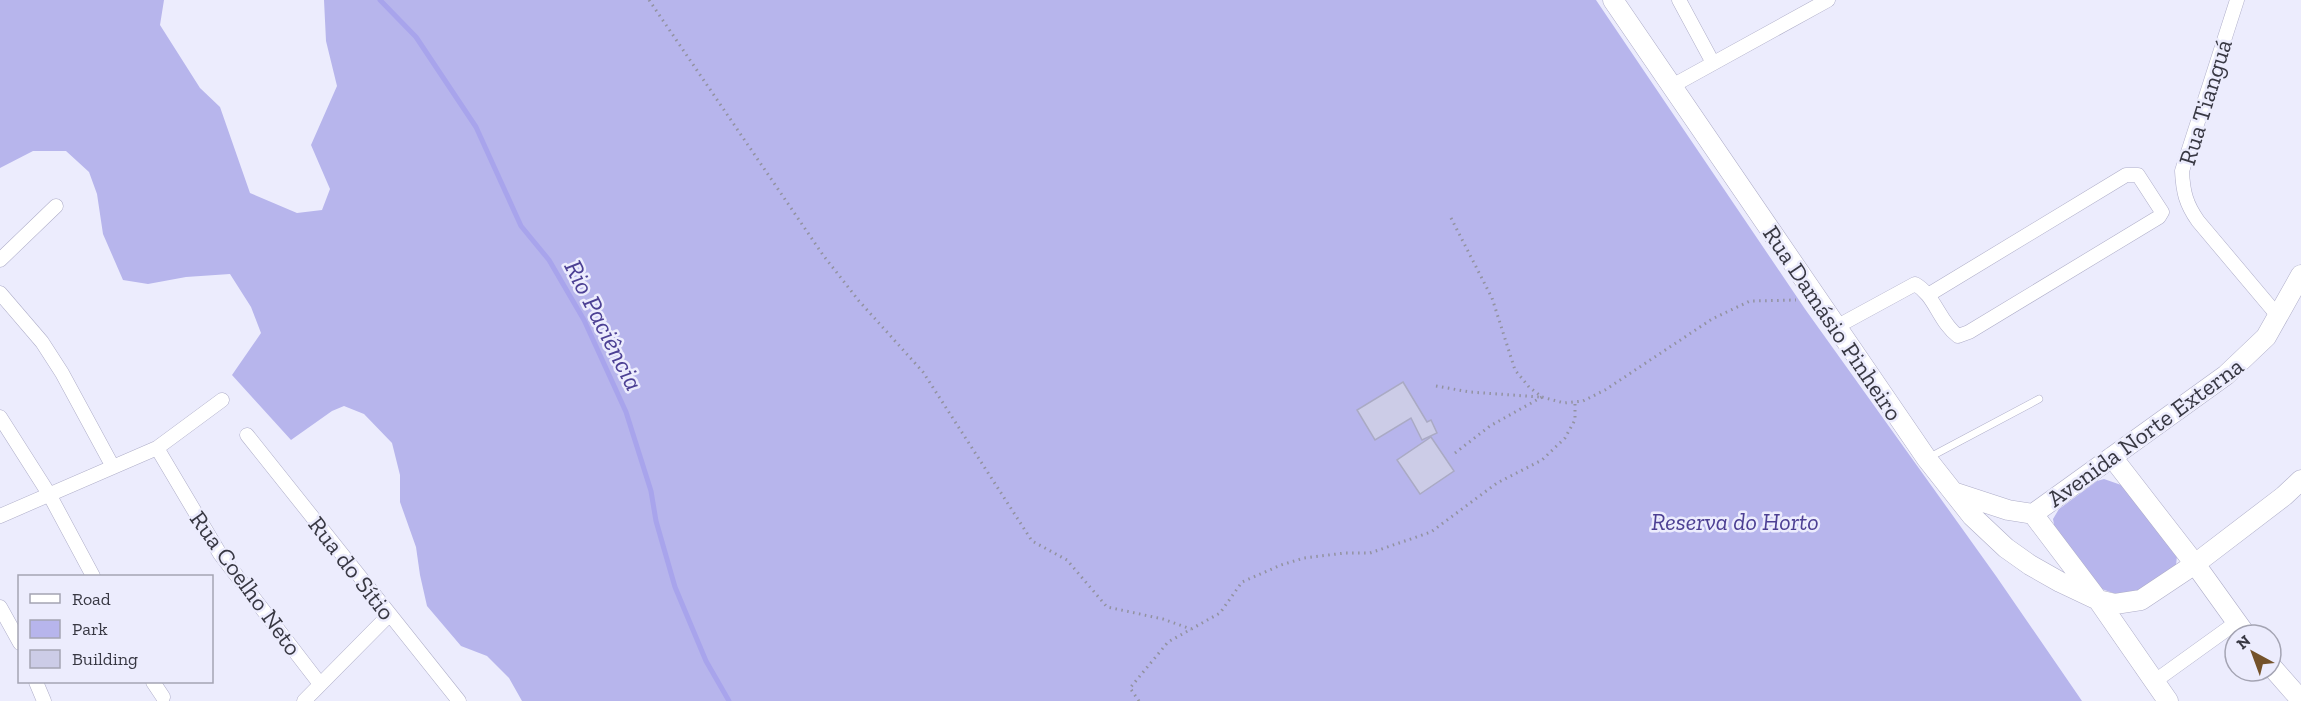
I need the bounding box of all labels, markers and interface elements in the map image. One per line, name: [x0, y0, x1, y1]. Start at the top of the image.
street label: Rua Tianguá: [2172, 35, 2238, 168]
street label: Rua Damásio Pinheiro: [1757, 220, 1909, 426]
water label: Rio Paciência: [558, 254, 650, 396]
street label: Avenida Norte Externa: [2041, 351, 2249, 513]
street label: Rua Coelho Neto: [184, 505, 308, 661]
park label: Reserva do Horto: [1651, 507, 1819, 536]
street label: Rua do Sítio: [302, 510, 402, 626]
legend: [18, 575, 213, 683]
text: Road: [72, 588, 111, 610]
text: Park: [72, 618, 108, 640]
north arrow: [2223, 623, 2283, 683]
text: N: [2233, 631, 2254, 653]
text: Building: [72, 648, 138, 670]

